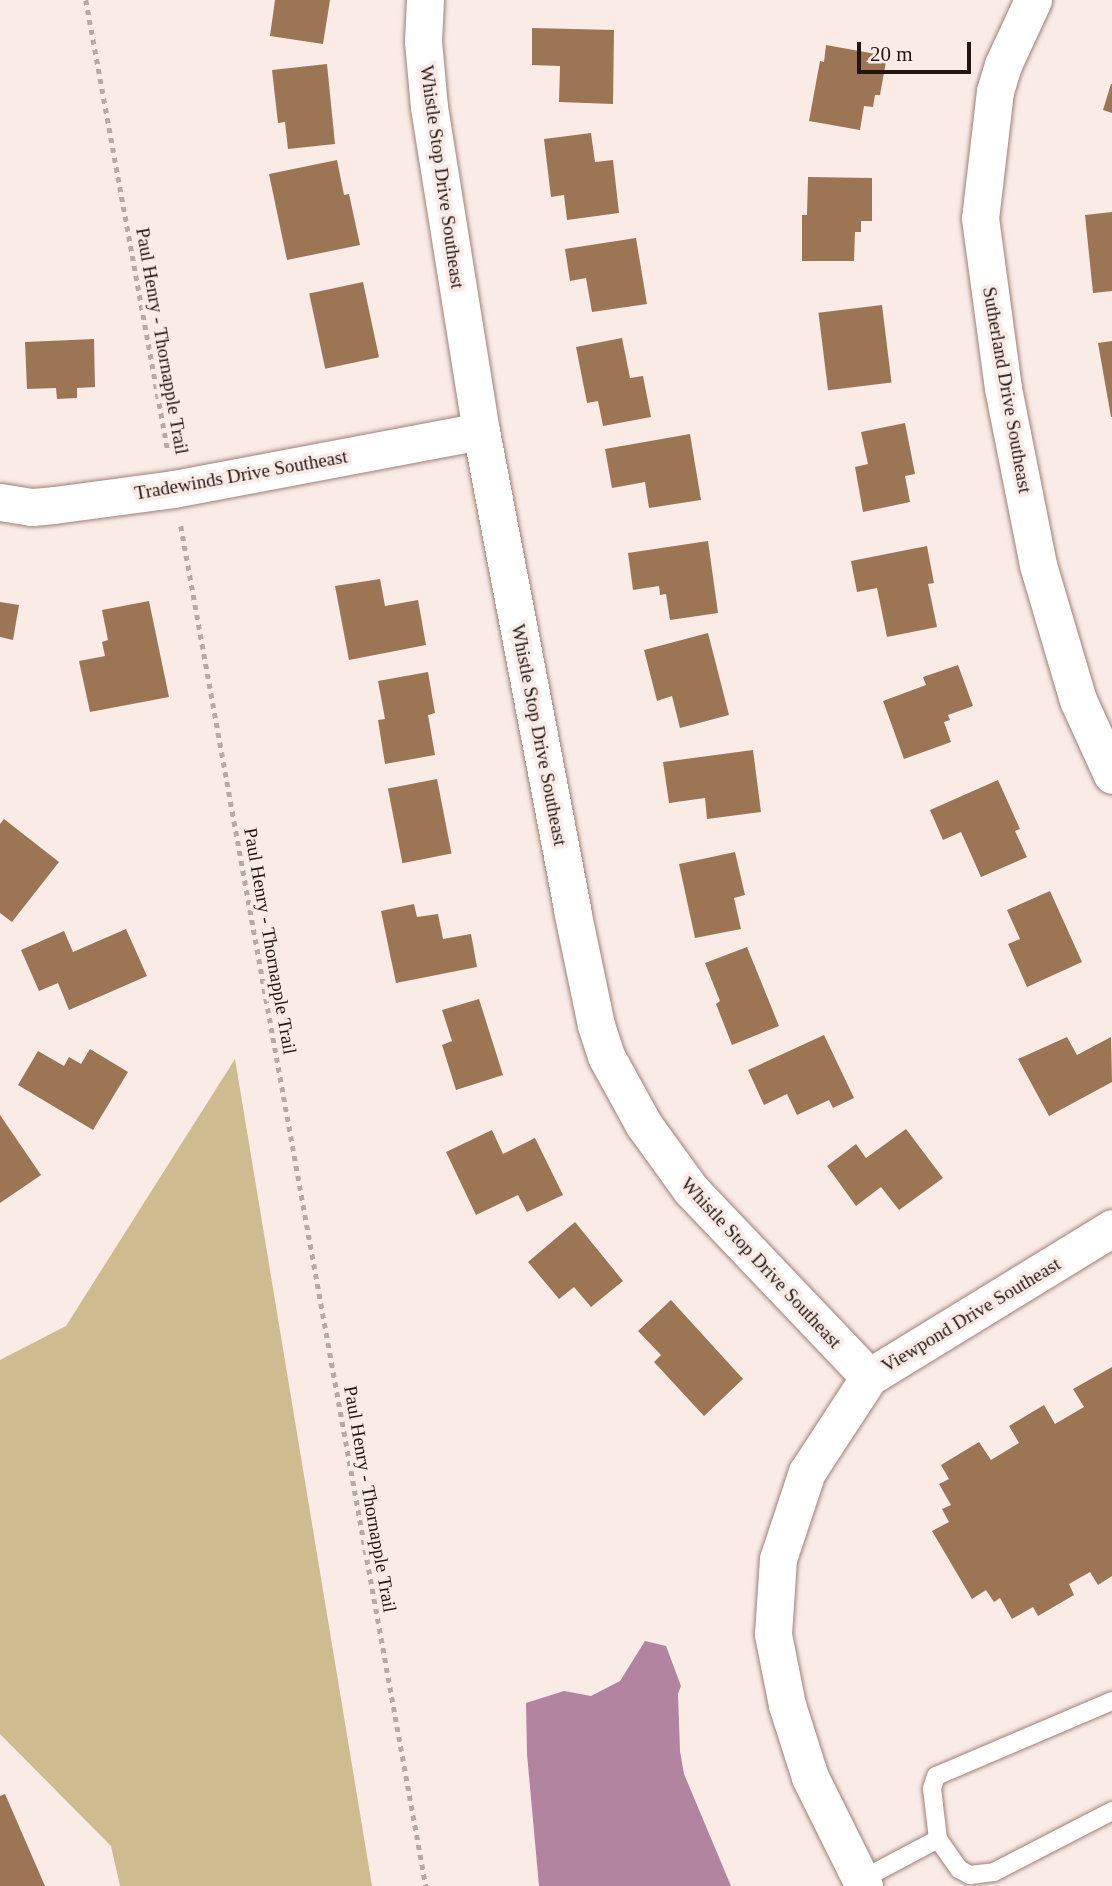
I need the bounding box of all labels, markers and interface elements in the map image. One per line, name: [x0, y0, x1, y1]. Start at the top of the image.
scale bar: [860, 28, 974, 72]
text: 20 m: [870, 42, 913, 66]
street label: Whistle Stop Drive Southeast: [415, 64, 469, 290]
street label: Paul Henry - Thornapple Trail: [131, 226, 193, 456]
street label: Sutherland Drive Southeast: [978, 285, 1036, 495]
street label: Tradewinds Drive Southeast: [133, 445, 349, 505]
street label: Whistle Stop Drive Southeast: [506, 622, 572, 848]
street label: Paul Henry - Thornapple Trail: [239, 826, 301, 1056]
street label: Whistle Stop Drive Southeast: [676, 1173, 846, 1353]
street label: Viewpond Drive Southeast: [877, 1253, 1065, 1377]
street label: Paul Henry - Thornapple Trail: [339, 1384, 401, 1614]

